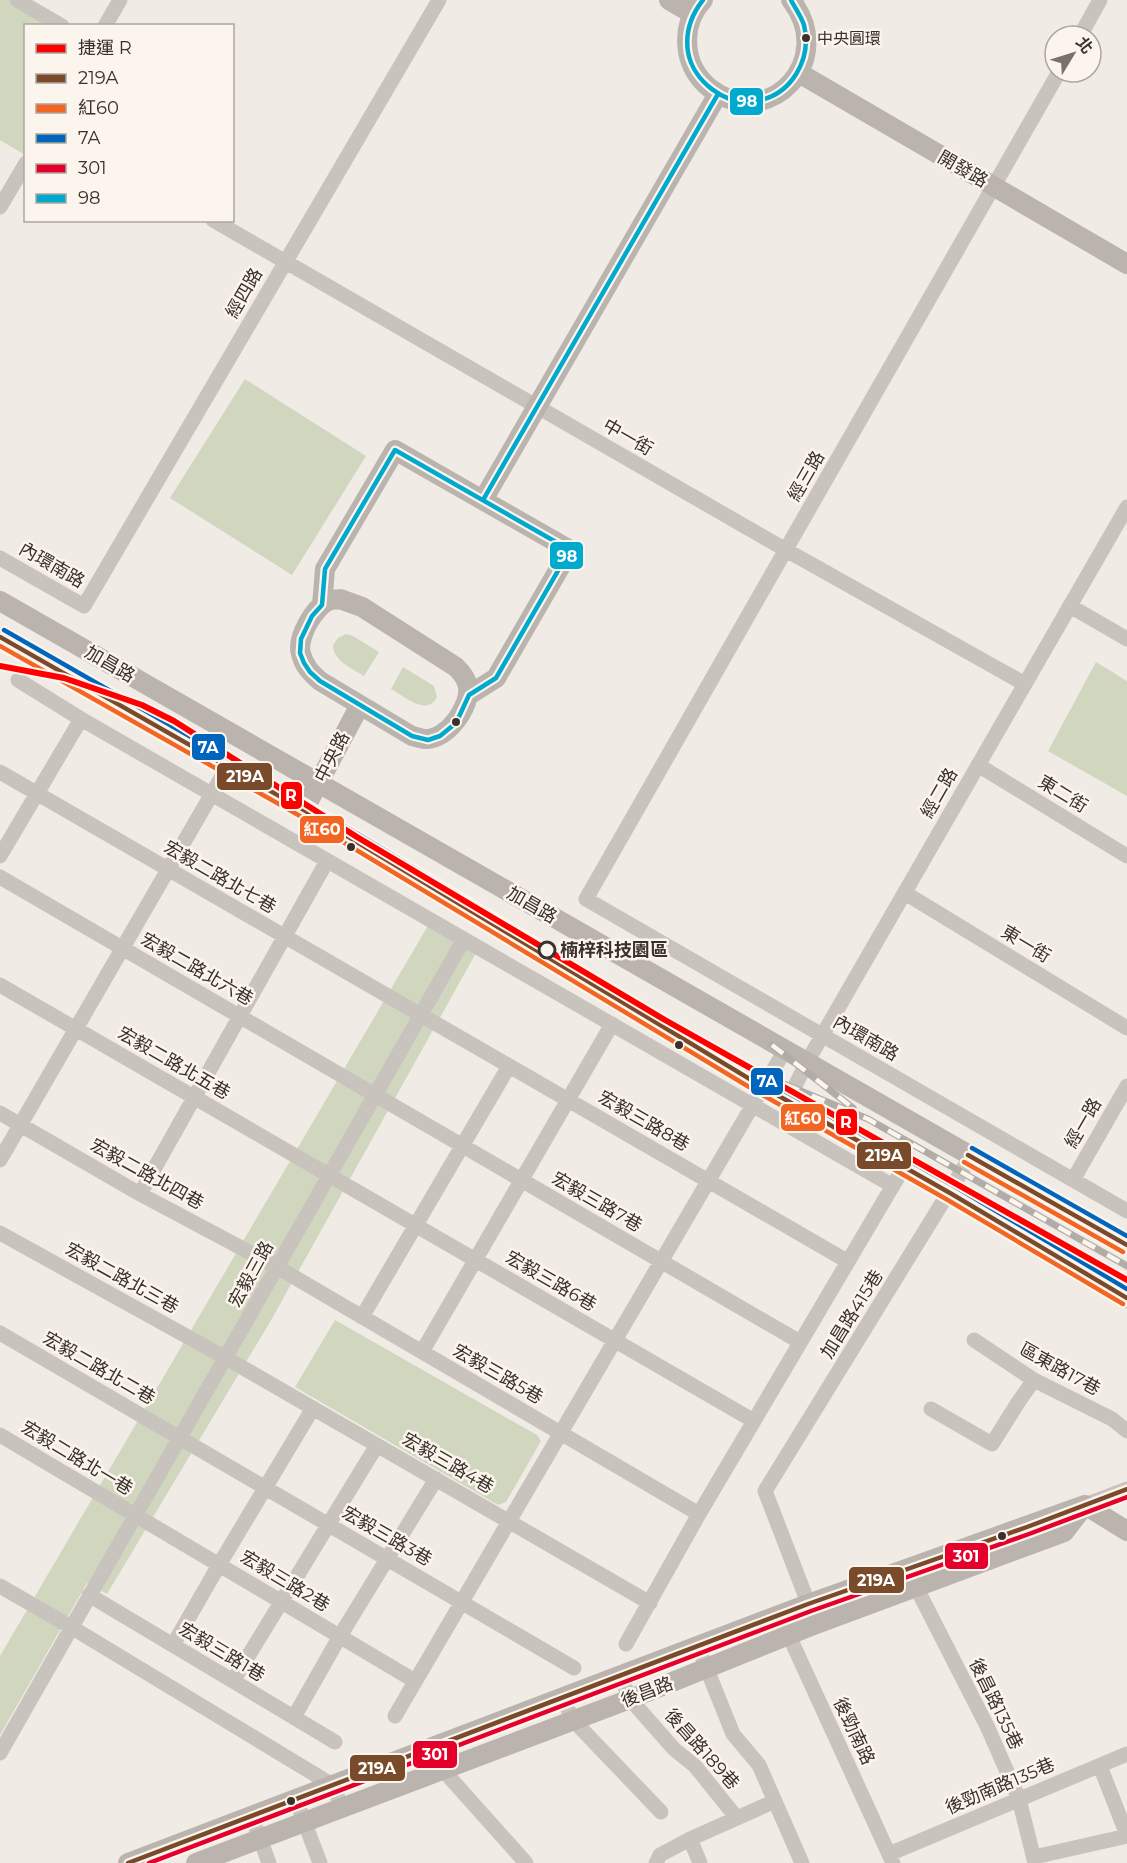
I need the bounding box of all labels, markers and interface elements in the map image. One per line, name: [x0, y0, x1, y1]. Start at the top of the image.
legend: [24, 24, 234, 222]
north arrow: [1043, 24, 1103, 84]
place label: 中央圓環: [817, 29, 881, 48]
marker: 中央圓環: [800, 32, 812, 44]
text: 北: [1072, 33, 1097, 57]
text: 捷運 R: [78, 37, 132, 59]
text: 219A: [78, 67, 119, 89]
line badge: 98: [729, 87, 764, 116]
text: 98: [737, 92, 757, 111]
text: 紅60: [78, 97, 119, 119]
text: 7A: [78, 127, 100, 149]
street label: 開發路: [934, 146, 992, 192]
text: 301: [78, 157, 107, 179]
text: 98: [78, 187, 100, 209]
street label: 經四路: [221, 264, 267, 322]
street label: 中一街: [599, 414, 657, 460]
street label: 經三路: [783, 447, 829, 505]
street label: 內環南路: [15, 537, 89, 593]
line badge: 98: [549, 541, 584, 570]
text: 98: [557, 547, 577, 566]
street label: 加昌路: [81, 641, 139, 687]
unlabelled marker: [450, 716, 462, 728]
street label: 中央路: [310, 728, 354, 786]
line badge: 7A: [191, 733, 226, 761]
text: 7A: [197, 738, 219, 757]
line badge: 219A: [216, 762, 273, 791]
street label: 經二路: [916, 764, 962, 822]
text: 219A: [226, 767, 265, 786]
street label: 東二街: [1034, 771, 1092, 817]
line badge: R: [280, 781, 303, 810]
text: R: [285, 786, 297, 805]
line badge: 紅60: [299, 815, 345, 844]
text: 紅60: [303, 820, 341, 839]
street label: 宏毅二路北七巷: [160, 836, 280, 918]
unlabelled marker: [345, 841, 357, 853]
street label: 加昌路: [503, 882, 561, 928]
street label: 東一街: [997, 921, 1055, 967]
street label: 宏毅二路北六巷: [137, 928, 257, 1010]
place label: 楠梓科技園區: [560, 939, 668, 961]
marker: 楠梓科技園區: [538, 941, 556, 959]
street label: 內環南路: [829, 1010, 903, 1066]
street label: 宏毅二路北五巷: [114, 1022, 234, 1104]
unlabelled marker: [673, 1039, 685, 1051]
line badge: 7A: [750, 1067, 784, 1096]
text: 7A: [756, 1072, 778, 1091]
street label: 宏毅三路8巷: [595, 1086, 693, 1156]
street label: 經一路: [1060, 1094, 1106, 1152]
line badge: 紅60: [780, 1103, 826, 1132]
line badge: R: [835, 1108, 858, 1136]
text: 紅60: [784, 1109, 822, 1128]
text: R: [840, 1113, 852, 1132]
street label: 宏毅二路北四巷: [87, 1134, 207, 1214]
line badge: 219A: [856, 1141, 912, 1170]
text: 219A: [865, 1146, 904, 1165]
street label: 宏毅三路7巷: [548, 1167, 646, 1237]
street label: 宏毅三路: [224, 1237, 278, 1311]
street label: 宏毅二路北三巷: [62, 1238, 182, 1318]
street label: 宏毅三路6巷: [502, 1246, 600, 1316]
street label: 加昌路415巷: [816, 1266, 888, 1362]
street label: 宏毅二路北二巷: [39, 1327, 159, 1409]
street label: 區東路17巷: [1016, 1338, 1104, 1400]
street label: 宏毅三路5巷: [449, 1339, 547, 1409]
street label: 宏毅二路北一巷: [17, 1416, 137, 1500]
street label: 宏毅三路4巷: [398, 1428, 498, 1498]
street label: 宏毅三路3巷: [338, 1501, 436, 1571]
unlabelled marker: [996, 1530, 1008, 1542]
line badge: 301: [944, 1542, 989, 1570]
street label: 宏毅三路2巷: [236, 1546, 334, 1616]
text: 301: [952, 1547, 979, 1566]
line badge: 219A: [848, 1566, 905, 1594]
text: 219A: [857, 1571, 896, 1590]
street label: 宏毅三路1巷: [175, 1618, 269, 1686]
street label: 後昌路135巷: [964, 1655, 1028, 1753]
street label: 後昌路: [618, 1672, 676, 1712]
street label: 後勁南路: [829, 1694, 879, 1768]
street label: 後昌路189巷: [660, 1704, 744, 1794]
line badge: 301: [412, 1740, 458, 1769]
text: 301: [421, 1745, 448, 1764]
street label: 後勁南路135巷: [942, 1753, 1058, 1819]
line badge: 219A: [349, 1754, 406, 1782]
text: 219A: [358, 1759, 397, 1778]
unlabelled marker: [285, 1795, 297, 1807]

